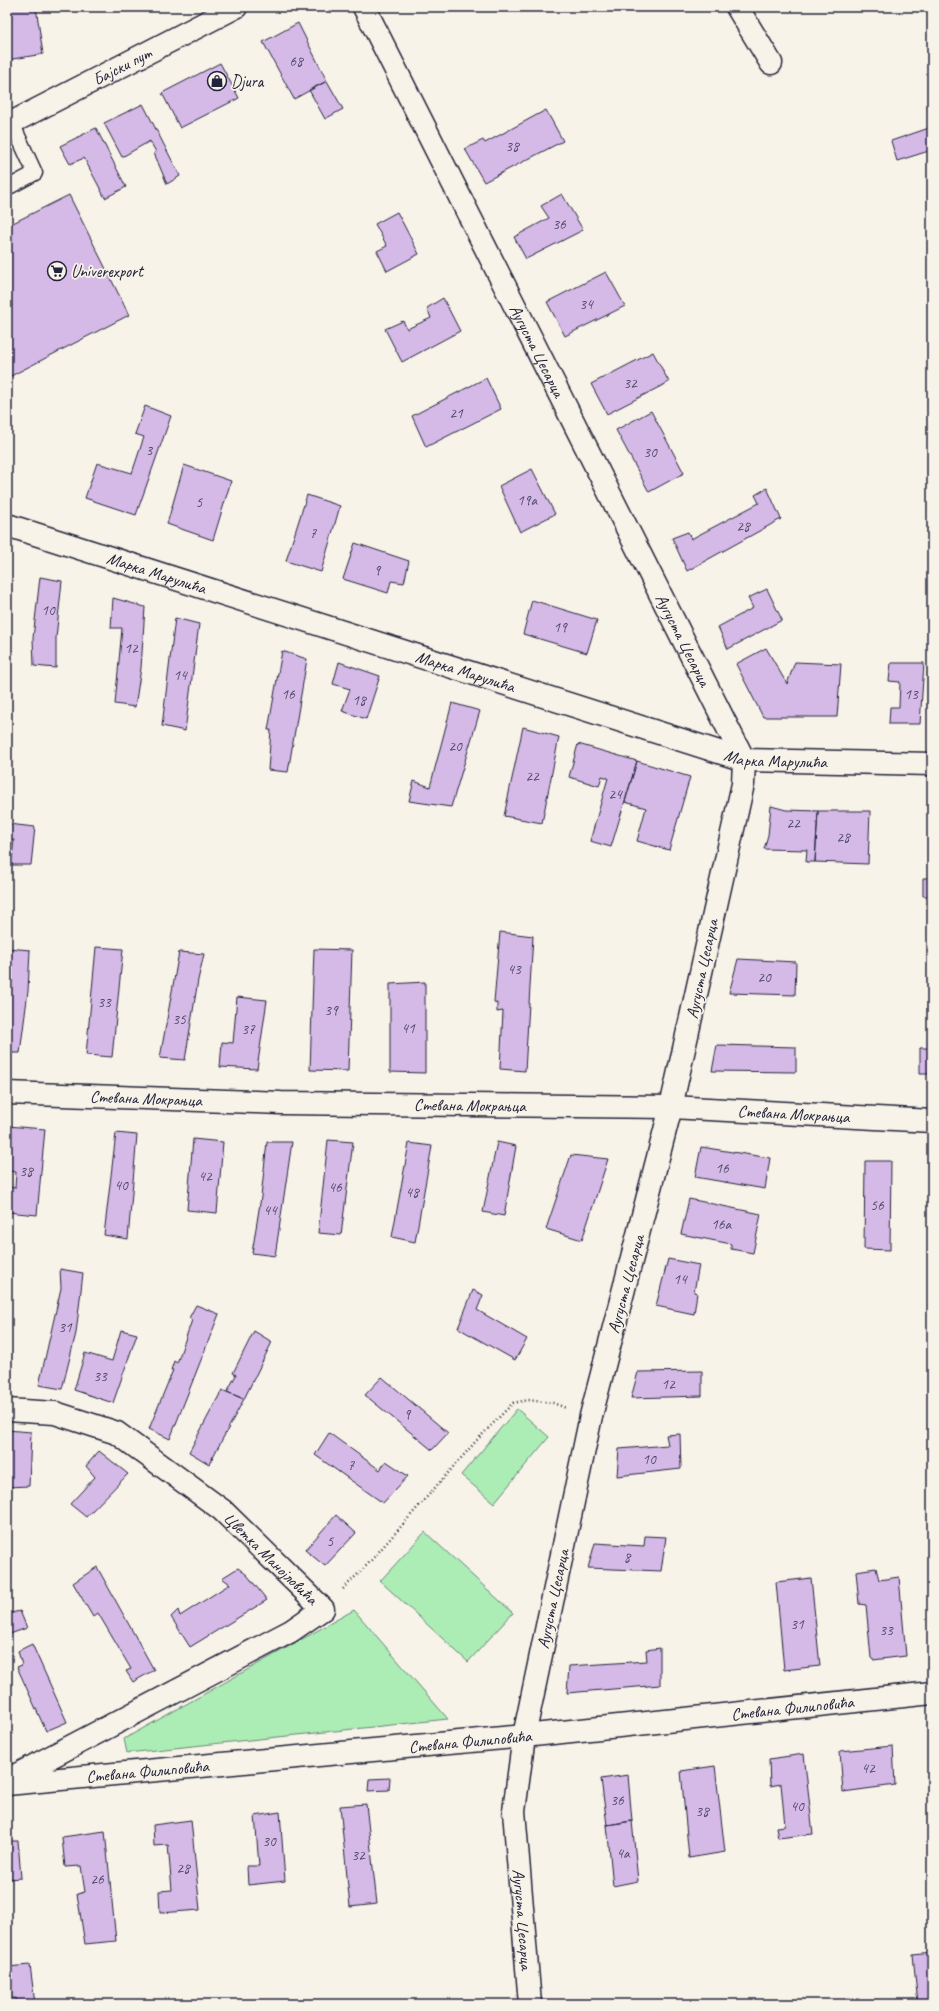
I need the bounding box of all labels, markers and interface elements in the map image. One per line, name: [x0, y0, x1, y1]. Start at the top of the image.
street label: Бајски пут: [89, 42, 156, 90]
house number: 68: [289, 52, 304, 71]
shop icon: Djura: [206, 70, 228, 92]
place label: Djura: [231, 71, 265, 92]
house number: 38: [505, 137, 520, 156]
house number: 36: [552, 215, 567, 234]
supermarket icon: Univerexport: [46, 260, 68, 282]
place label: Univerexport: [71, 261, 145, 282]
house number: 34: [579, 295, 594, 314]
street label: Аугуста Цесарца: [505, 301, 571, 402]
house number: 32: [623, 374, 638, 393]
house number: 21: [449, 404, 464, 423]
house number: 3: [146, 441, 154, 460]
house number: 30: [643, 443, 658, 462]
house number: 19a: [517, 491, 538, 510]
house number: 5: [196, 493, 204, 512]
house number: 28: [736, 517, 751, 536]
house number: 7: [310, 524, 318, 543]
street label: Марка Марулића: [104, 547, 210, 599]
house number: 9: [374, 561, 382, 580]
street label: Аугуста Цесарца: [651, 590, 716, 692]
house number: 10: [41, 601, 56, 620]
house number: 19: [553, 618, 568, 637]
house number: 12: [124, 639, 139, 658]
street label: Марка Марулића: [413, 645, 519, 697]
house number: 14: [173, 666, 188, 685]
house number: 16: [281, 685, 296, 704]
house number: 13: [904, 685, 919, 704]
house number: 18: [352, 691, 367, 710]
house number: 20: [448, 737, 463, 756]
street label: Марка Марулића: [722, 744, 829, 772]
house number: 22: [525, 767, 540, 786]
house number: 24: [608, 785, 623, 804]
house number: 22: [786, 814, 801, 833]
house number: 28: [836, 828, 851, 847]
street label: Аугуста Цесарца: [681, 915, 723, 1021]
house number: 43: [507, 960, 522, 979]
house number: 20: [757, 968, 772, 987]
house number: 33: [97, 993, 112, 1012]
house number: 39: [324, 1001, 339, 1020]
house number: 35: [172, 1010, 187, 1029]
house number: 41: [401, 1019, 416, 1038]
house number: 37: [241, 1020, 256, 1039]
street label: Стевана Мокрањца: [90, 1086, 204, 1111]
street label: Стевана Мокрањца: [414, 1094, 527, 1116]
street label: Стевана Мокрањца: [737, 1100, 852, 1127]
house number: 16: [715, 1159, 730, 1178]
house number: 38: [19, 1162, 34, 1181]
house number: 42: [198, 1167, 213, 1186]
house number: 40: [114, 1176, 129, 1195]
house number: 46: [328, 1178, 343, 1197]
house number: 48: [405, 1183, 420, 1202]
house number: 56: [870, 1196, 885, 1215]
house number: 44: [263, 1201, 278, 1220]
house number: 16a: [711, 1215, 732, 1234]
street label: Аугуста Цесарца: [603, 1231, 650, 1335]
house number: 14: [673, 1270, 688, 1289]
house number: 31: [58, 1318, 73, 1337]
house number: 33: [93, 1367, 108, 1386]
house number: 12: [661, 1375, 676, 1394]
house number: 9: [404, 1405, 412, 1424]
house number: 10: [642, 1450, 657, 1469]
house number: 7: [348, 1456, 356, 1475]
street label: Цветка Манојловића: [219, 1507, 324, 1610]
house number: 5: [327, 1532, 335, 1551]
street label: Аугуста Цесарца: [532, 1545, 574, 1651]
house number: 8: [624, 1548, 632, 1567]
house number: 31: [790, 1615, 805, 1634]
house number: 33: [879, 1621, 894, 1640]
street label: Стевана Филиповића: [730, 1691, 856, 1725]
street label: Стевана Филиповића: [408, 1725, 534, 1757]
street label: Стевана Филиповића: [85, 1755, 211, 1787]
house number: 42: [861, 1759, 876, 1778]
house number: 36: [610, 1791, 625, 1810]
house number: 40: [790, 1797, 805, 1816]
house number: 38: [695, 1802, 710, 1821]
house number: 30: [262, 1832, 277, 1851]
house number: 4a: [616, 1844, 631, 1863]
house number: 32: [351, 1846, 366, 1865]
house number: 28: [176, 1859, 191, 1878]
street label: Аугуста Цесарца: [508, 1868, 538, 1973]
house number: 26: [90, 1870, 105, 1889]

